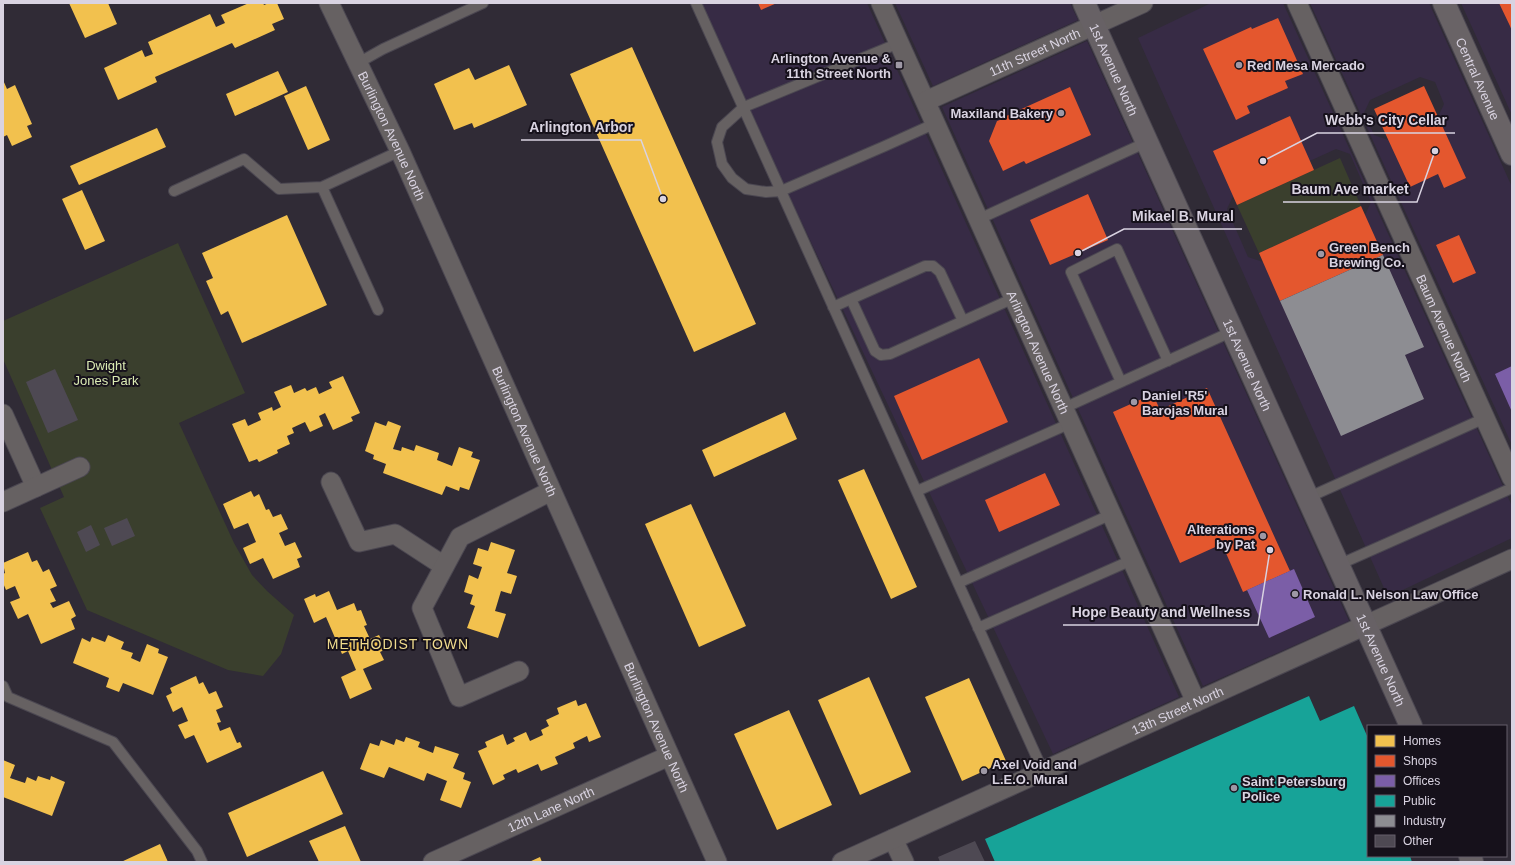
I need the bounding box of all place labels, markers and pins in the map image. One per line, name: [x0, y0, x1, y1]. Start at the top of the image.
place label: Arlington Avenue & 11th Street North: [771, 51, 891, 81]
place label: Red Mesa Mercado: [1247, 58, 1365, 73]
marker: Arlington Avenue & 11th Street North: [894, 60, 904, 70]
marker: Red Mesa Mercado: [1234, 60, 1244, 70]
place label: Maxiland Bakery: [950, 106, 1054, 121]
callout: Webb's City Cellar: [1317, 107, 1455, 133]
marker: Maxiland Bakery: [1056, 108, 1066, 118]
callout: Arlington Arbor: [521, 114, 641, 140]
callout: Baum Ave market: [1283, 176, 1417, 202]
callout: Mikael B. Mural: [1124, 203, 1242, 229]
place label: Green Bench Brewing Co.: [1329, 240, 1410, 270]
marker: Green Bench Brewing Co.: [1316, 249, 1326, 259]
place label: Daniel 'R5' Barojas Mural: [1142, 388, 1228, 418]
marker: Daniel 'R5' Barojas Mural: [1129, 397, 1139, 407]
place label: Alterations by Pat: [1187, 522, 1256, 552]
marker: Alterations by Pat: [1258, 531, 1268, 541]
place label: Ronald L. Nelson Law Office: [1303, 587, 1479, 602]
marker: Ronald L. Nelson Law Office: [1290, 589, 1300, 599]
callout: Hope Beauty and Wellness: [1063, 599, 1258, 625]
place label: Axel Void and L.E.O. Mural: [992, 757, 1077, 787]
marker: Axel Void and L.E.O. Mural: [979, 766, 989, 776]
place label: Saint Petersburg Police: [1242, 774, 1346, 804]
marker: Saint Petersburg Police: [1229, 783, 1239, 793]

